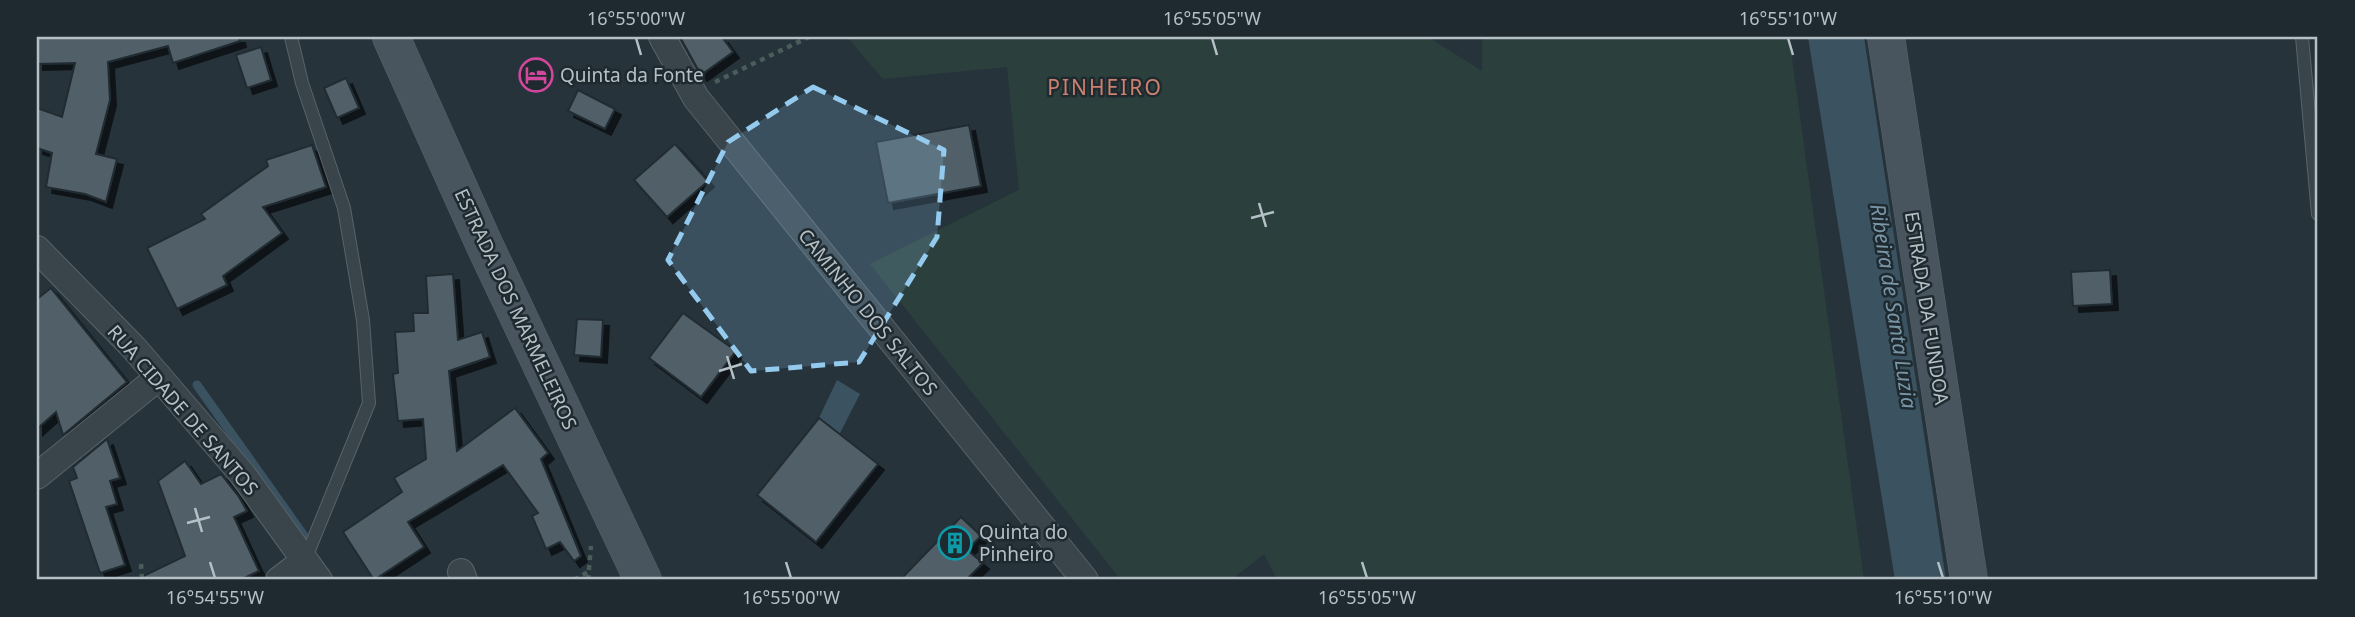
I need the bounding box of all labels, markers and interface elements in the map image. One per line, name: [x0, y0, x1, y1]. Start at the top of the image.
text: 16°55'00"W: [587, 6, 685, 30]
text: 16°55'05"W: [1163, 6, 1261, 30]
text: 16°55'10"W: [1739, 6, 1837, 30]
hotel icon: Quinta da Fonte: [517, 56, 555, 94]
place label: Quinta da Fonte: [560, 62, 704, 88]
district label: PINHEIRO: [1047, 73, 1163, 101]
street label: ESTRADA DOS MARMELEIROS: [449, 184, 583, 434]
water label: Ribeira de Santa Luzia: [1864, 202, 1924, 410]
street label: ESTRADA DA FUNDOA: [1899, 210, 1955, 407]
street label: CAMINHO DOS SALTOS: [793, 223, 943, 401]
street label: RUA CIDADE DE SANTOS: [102, 319, 264, 501]
place label: Quinta do Pinheiro: [979, 519, 1068, 567]
building icon: Quinta do Pinheiro: [936, 524, 974, 562]
text: 16°54'55"W: [166, 585, 264, 609]
text: 16°55'00"W: [742, 585, 840, 609]
text: 16°55'05"W: [1318, 585, 1416, 609]
text: 16°55'10"W: [1894, 585, 1992, 609]

